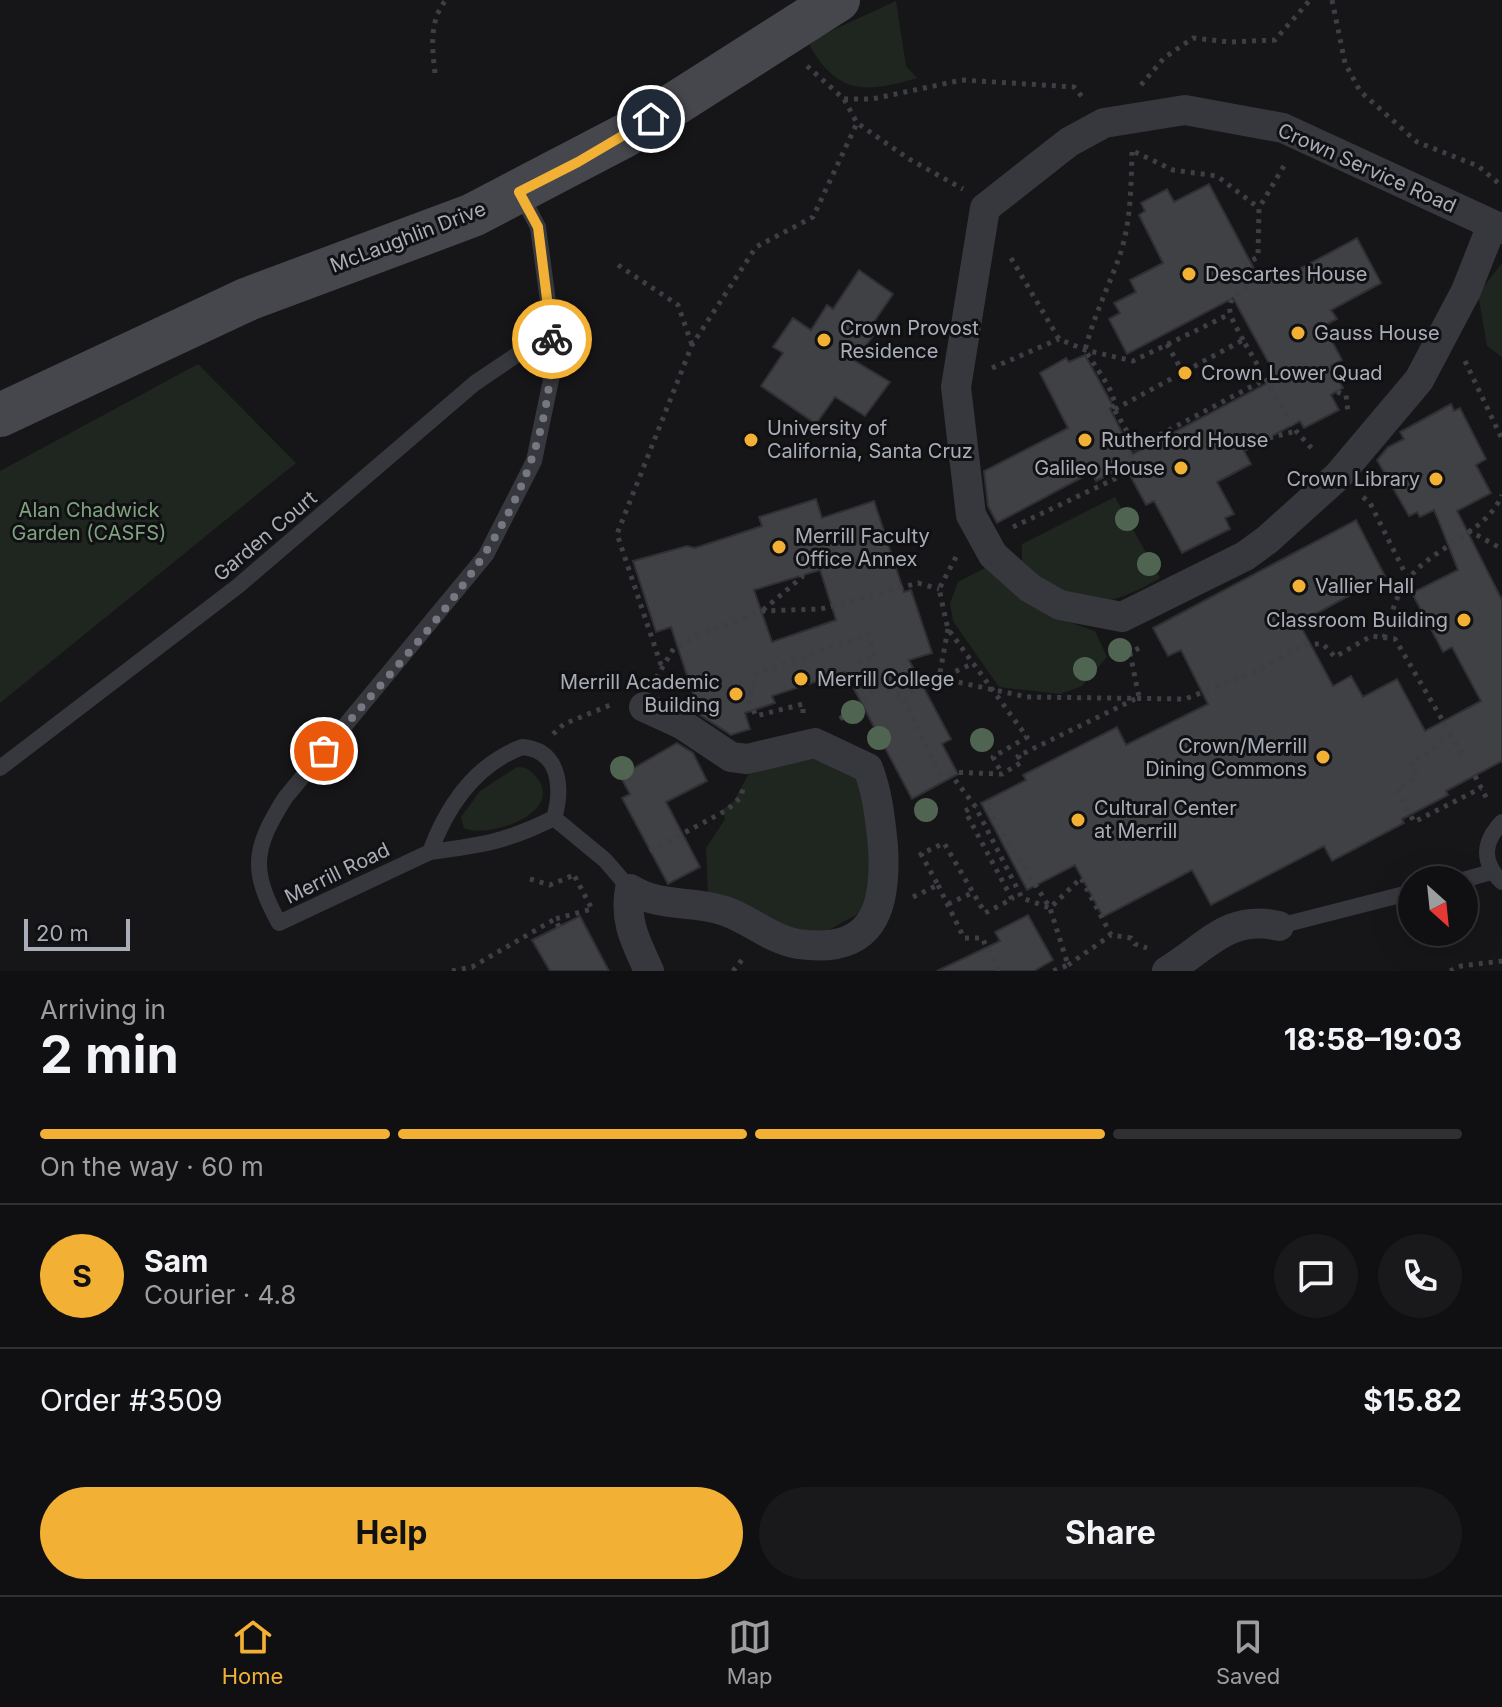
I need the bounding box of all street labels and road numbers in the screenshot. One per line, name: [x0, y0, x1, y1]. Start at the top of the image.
street label: Crown Service Road: [1274, 118, 1460, 218]
street label: McLaughlin Drive: [327, 196, 489, 278]
street label: Garden Court: [208, 486, 322, 586]
street label: Merrill Road: [281, 837, 393, 909]

